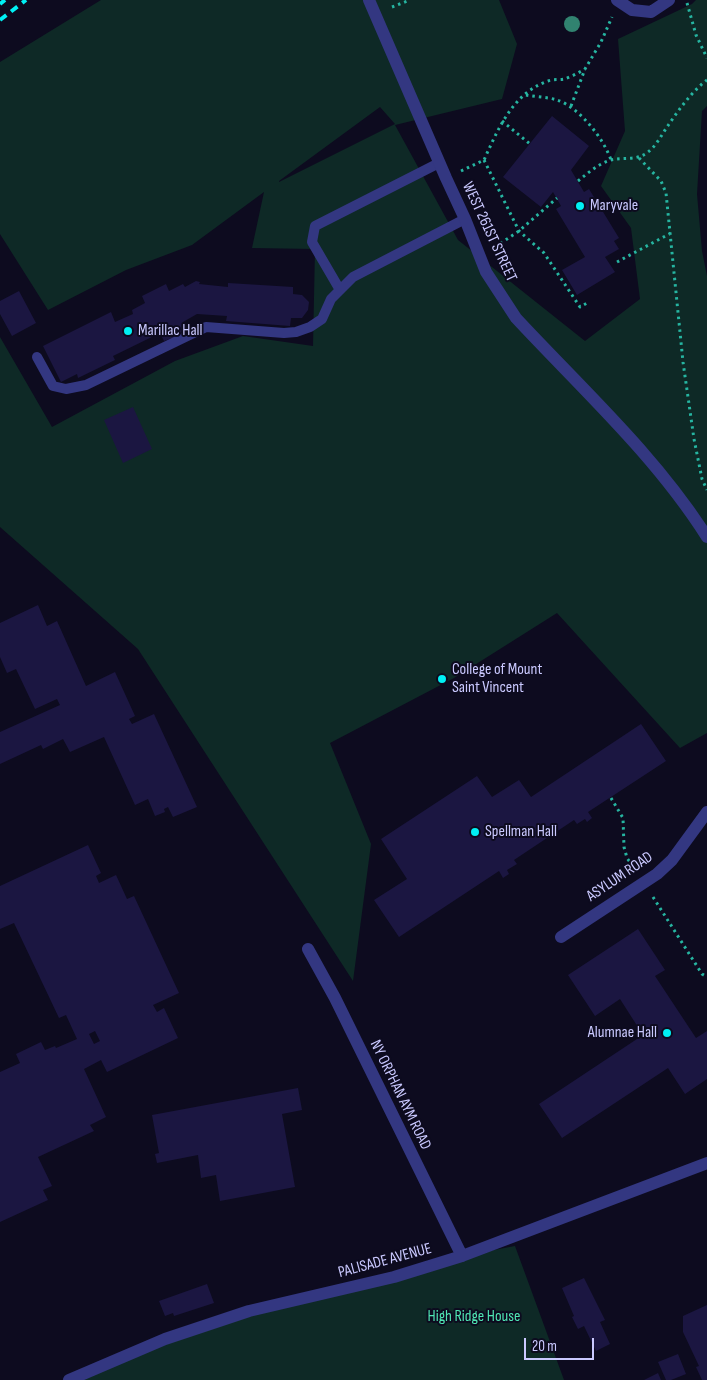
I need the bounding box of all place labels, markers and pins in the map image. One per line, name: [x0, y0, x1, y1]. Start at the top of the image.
place label: Maryvale: [590, 196, 638, 216]
marker: Maryvale: [574, 200, 586, 212]
place label: Marillac Hall: [138, 321, 203, 341]
marker: Marillac Hall: [122, 325, 134, 337]
place label: College of Mount Saint Vincent: [452, 660, 542, 698]
marker: College of Mount Saint Vincent: [436, 673, 448, 685]
place label: Spellman Hall: [485, 822, 557, 842]
marker: Spellman Hall: [469, 826, 481, 838]
place label: Alumnae Hall: [588, 1023, 657, 1043]
marker: Alumnae Hall: [661, 1027, 673, 1039]

